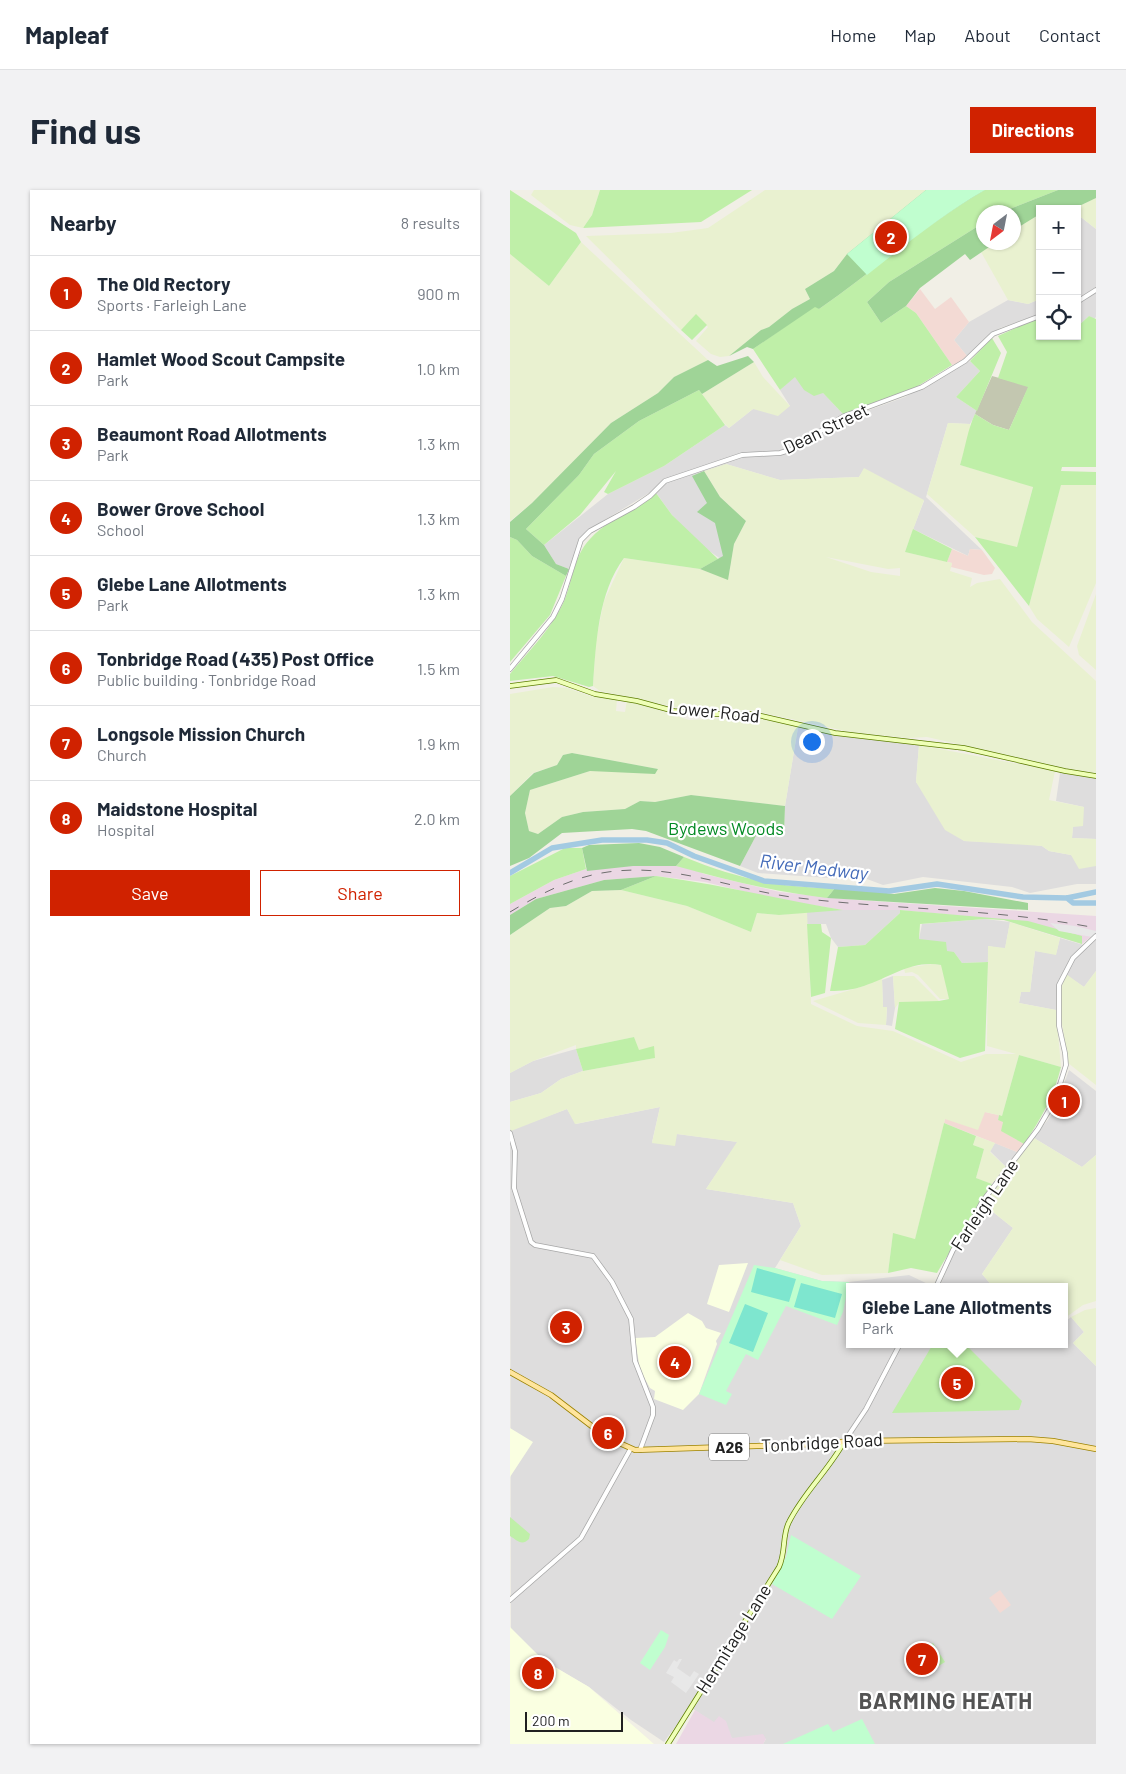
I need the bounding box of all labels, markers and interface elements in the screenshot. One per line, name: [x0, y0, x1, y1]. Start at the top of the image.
text: Mapleaf: [25, 20, 109, 49]
text: Home: [830, 24, 876, 46]
text: Map: [904, 24, 936, 46]
text: About: [964, 24, 1011, 46]
text: Contact: [1039, 24, 1101, 46]
button: Directions: [970, 107, 1096, 153]
text: Find us: [30, 109, 141, 151]
north arrow: [976, 205, 1021, 250]
map controls: [1036, 205, 1081, 340]
button: +: [1036, 205, 1081, 250]
text: Nearby: [50, 210, 116, 235]
text: 8 results: [401, 213, 460, 232]
pin: 2: [875, 218, 907, 256]
button: −: [1036, 250, 1081, 295]
text: The Old Rectory: [97, 272, 230, 295]
text: 1: [63, 284, 69, 303]
text: 900 m: [417, 284, 460, 303]
text: Sports · Farleigh Lane: [97, 295, 247, 314]
button: locate: [1036, 295, 1081, 340]
text: Hamlet Wood Scout Campsite: [97, 347, 345, 370]
text: 2: [62, 359, 70, 378]
text: 1.0 km: [417, 359, 460, 378]
text: Park: [97, 370, 128, 389]
street label: Dean Street: [779, 398, 872, 458]
text: Beaumont Road Allotments: [97, 422, 327, 445]
text: 3: [62, 434, 70, 453]
text: 1.3 km: [417, 434, 460, 453]
text: Park: [97, 445, 128, 464]
text: Bower Grove School: [97, 497, 264, 520]
text: 4: [61, 509, 71, 528]
text: 1.3 km: [417, 509, 460, 528]
text: School: [97, 520, 144, 539]
text: Glebe Lane Allotments: [97, 572, 287, 595]
text: 5: [62, 584, 70, 603]
text: 1.3 km: [417, 584, 460, 603]
text: Park: [97, 595, 128, 614]
text: Tonbridge Road (435) Post Office: [97, 647, 374, 670]
text: 6: [62, 659, 70, 678]
text: 1.5 km: [417, 659, 460, 678]
text: Public building · Tonbridge Road: [97, 670, 316, 689]
street label: Lower Road: [667, 695, 761, 727]
text: Longsole Mission Church: [97, 722, 305, 745]
your location: [799, 729, 825, 755]
text: 7: [62, 734, 70, 753]
text: 1.9 km: [417, 734, 460, 753]
text: Church: [97, 745, 147, 764]
text: Maidstone Hospital: [97, 797, 258, 820]
text: 8: [62, 809, 70, 828]
text: 2.0 km: [414, 809, 460, 828]
park label: Bydews Woods: [668, 817, 784, 839]
text: Hospital: [97, 820, 154, 839]
water label: River Medway: [759, 848, 870, 885]
button: Save: [50, 870, 250, 916]
button: Share: [260, 870, 460, 916]
pin: 1: [1048, 1082, 1080, 1120]
street label: Farleigh Lane: [946, 1155, 1023, 1254]
popup: [846, 1283, 1068, 1348]
text: Glebe Lane Allotments: [862, 1295, 1052, 1318]
pin: 3: [550, 1308, 582, 1346]
text: Park: [862, 1318, 894, 1337]
pin: 4: [659, 1343, 691, 1381]
pin: 5: [941, 1364, 973, 1402]
pin: 6: [592, 1414, 624, 1452]
street label: Tonbridge Road: [761, 1428, 883, 1456]
road number: A26: [709, 1434, 749, 1460]
street label: Hermitage Lane: [691, 1580, 775, 1697]
pin: 7: [906, 1640, 938, 1678]
pin: 8: [522, 1654, 554, 1692]
district label: BARMING HEATH: [859, 1687, 1033, 1713]
scale bar: [525, 1709, 622, 1732]
text: 200 m: [532, 1712, 570, 1729]

